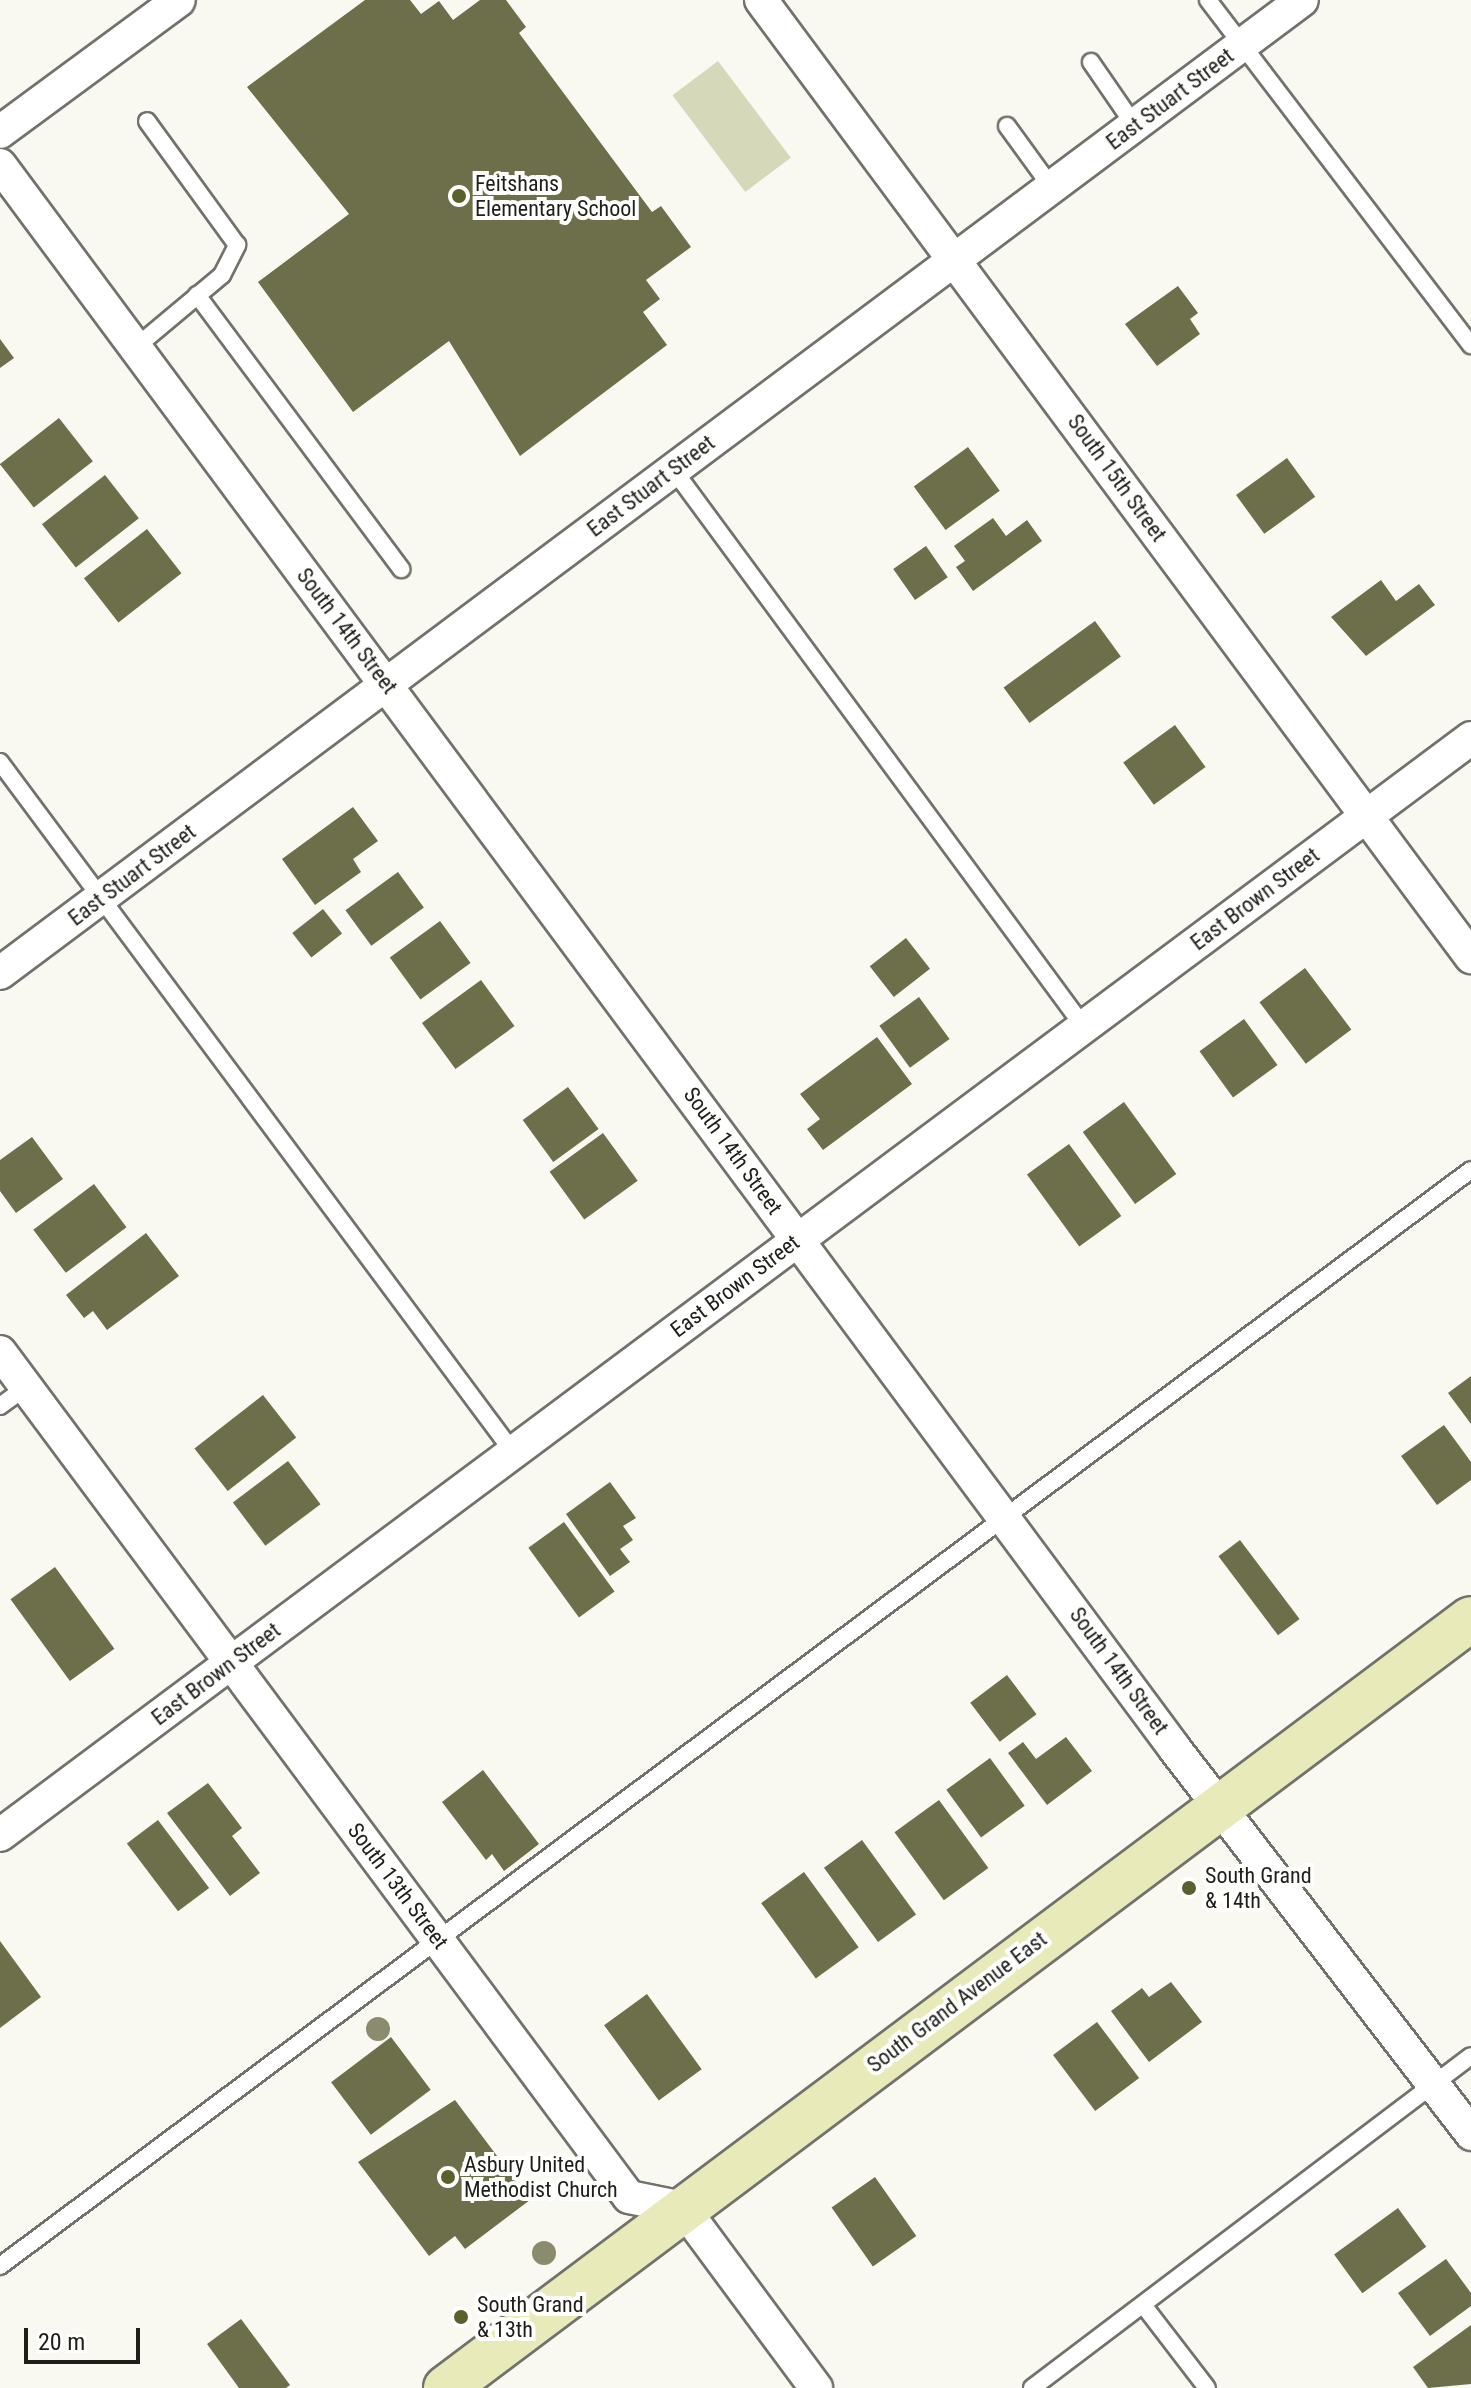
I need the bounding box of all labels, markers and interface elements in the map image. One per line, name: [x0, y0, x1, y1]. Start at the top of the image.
street label: East Stuart Street: [1101, 43, 1239, 155]
place label: Feitshans Elementary School: [475, 170, 636, 222]
marker: Feitshans Elementary School: [450, 187, 468, 205]
street label: South 15th Street: [1062, 409, 1172, 547]
street label: East Stuart Street: [582, 430, 720, 542]
street label: South 14th Street: [291, 563, 403, 699]
street label: East Stuart Street: [63, 819, 201, 931]
street label: East Brown Street: [1185, 842, 1325, 956]
street label: South 14th Street: [678, 1082, 788, 1220]
street label: East Brown Street: [665, 1229, 805, 1343]
street label: South 14th Street: [1064, 1602, 1174, 1740]
street label: East Brown Street: [146, 1617, 286, 1731]
street label: South 13th Street: [342, 1818, 454, 1954]
place label: South Grand & 14th: [1205, 1862, 1312, 1914]
marker: South Grand & 14th: [1180, 1879, 1198, 1897]
street label: South Grand Avenue East: [862, 1926, 1052, 2078]
place label: Asbury United Methodist Church: [464, 2151, 618, 2202]
marker: Asbury United Methodist Church: [439, 2168, 457, 2186]
place label: South Grand & 13th: [477, 2291, 584, 2342]
marker: South Grand & 13th: [452, 2308, 470, 2326]
scale bar: [28, 2312, 144, 2362]
text: 20 m: [38, 2328, 85, 2356]

